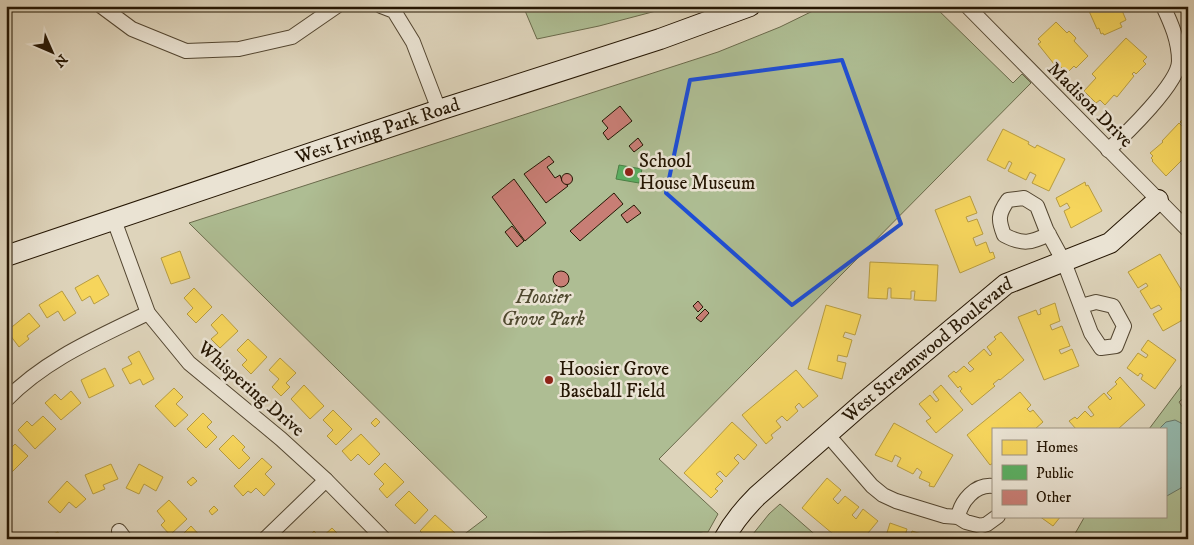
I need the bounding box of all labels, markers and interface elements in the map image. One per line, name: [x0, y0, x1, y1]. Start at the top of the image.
north arrow: [28, 28, 78, 78]
text: N: [50, 50, 71, 71]
street label: Madison Drive: [1042, 57, 1138, 153]
street label: West Irving Park Road: [292, 93, 463, 169]
place label: School House Museum: [639, 150, 755, 195]
marker: School House Museum: [623, 166, 635, 178]
street label: West Streamwood Boulevard: [837, 271, 1016, 428]
park label: Hoosier Grove Park: [501, 286, 585, 331]
street label: Whispering Drive: [192, 336, 309, 442]
place label: Hoosier Grove Baseball Field: [559, 358, 669, 403]
marker: Hoosier Grove Baseball Field: [543, 374, 555, 386]
legend: [992, 428, 1166, 518]
text: Homes: [1036, 438, 1078, 457]
text: Public: [1036, 464, 1074, 483]
text: Other: [1036, 488, 1071, 507]

